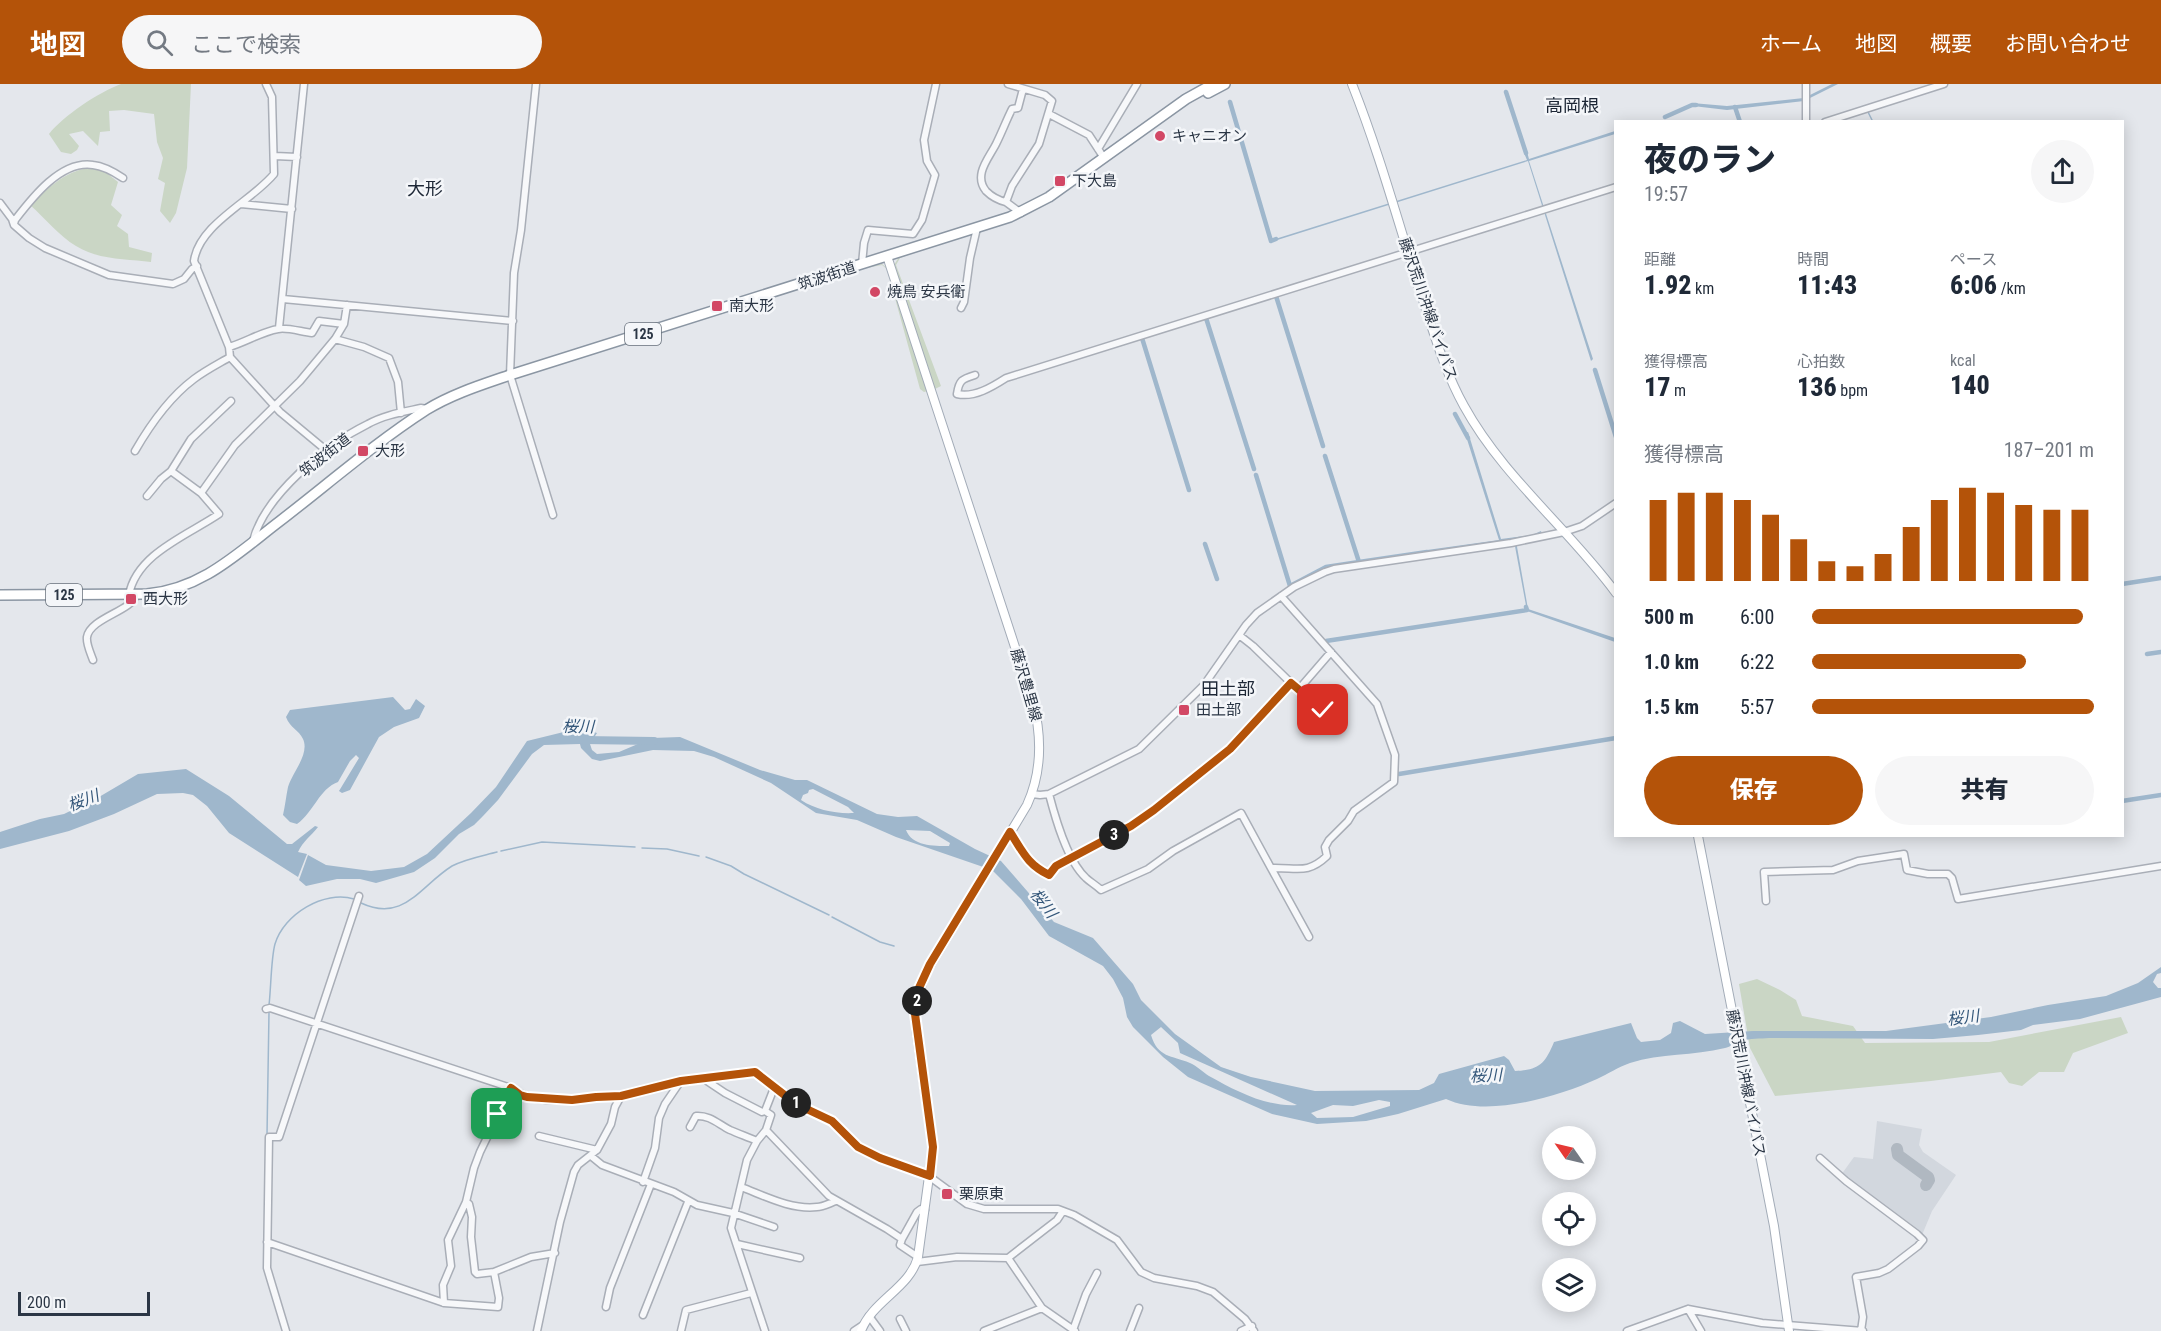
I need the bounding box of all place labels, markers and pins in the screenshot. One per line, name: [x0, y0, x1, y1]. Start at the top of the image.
place label: キャニオン: [1172, 127, 1247, 145]
marker: キャニオン: [1153, 129, 1167, 143]
place label: 下大島: [1072, 172, 1117, 190]
marker: 下大島: [1053, 174, 1067, 188]
place label: 焼鳥 安兵衛: [887, 283, 965, 301]
marker: 焼鳥 安兵衛: [868, 285, 882, 299]
place label: 南大形: [729, 297, 774, 315]
marker: 南大形: [710, 299, 724, 313]
place label: 大形: [375, 442, 405, 460]
marker: 大形: [356, 444, 370, 458]
place label: 西大形: [143, 590, 188, 608]
marker: 西大形: [124, 592, 138, 606]
pin: [1297, 684, 1348, 735]
place label: 田土部: [1196, 701, 1241, 719]
marker: 田土部: [1177, 703, 1191, 717]
pin: 3: [1099, 820, 1129, 850]
pin: 2: [902, 986, 932, 1016]
pin: [471, 1088, 522, 1139]
pin: 1: [781, 1088, 811, 1118]
place label: 栗原東: [959, 1185, 1004, 1203]
marker: 栗原東: [940, 1187, 954, 1201]

